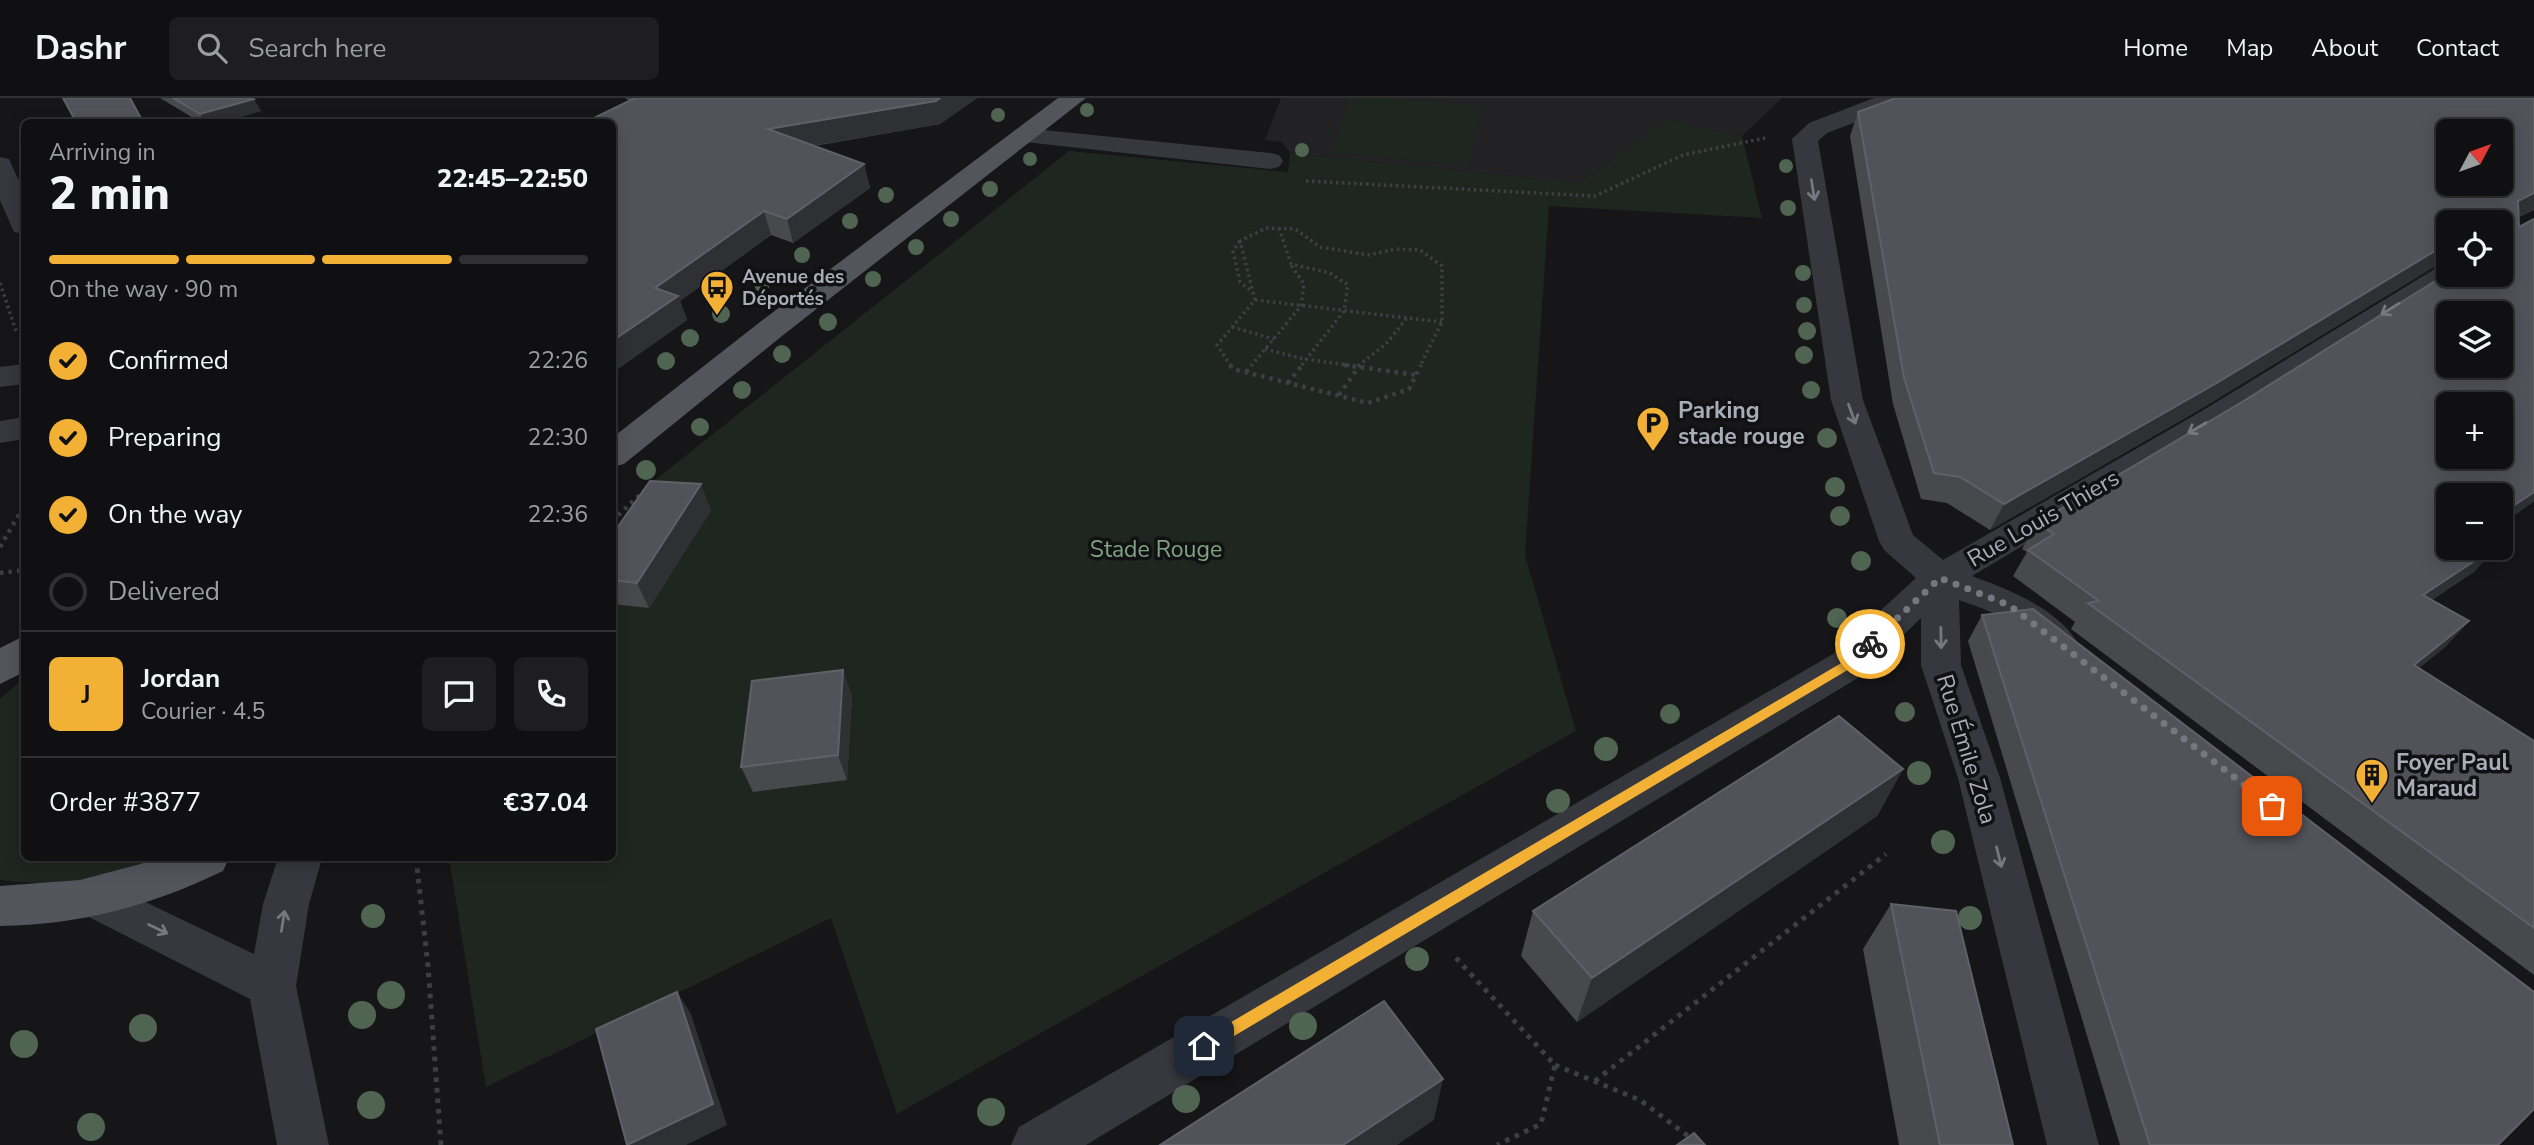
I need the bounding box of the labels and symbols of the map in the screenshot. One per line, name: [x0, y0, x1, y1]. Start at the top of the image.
north arrow: [2436, 119, 2513, 196]
one-way arrow: [1807, 178, 1820, 200]
place label: Avenue des Déportés: [742, 264, 844, 312]
bus stop icon: Avenue des Déportés: [698, 268, 736, 317]
one-way arrow: [2381, 302, 2401, 316]
place label: Parking stade rouge: [1678, 395, 1805, 452]
one-way arrow: [1847, 402, 1859, 424]
parking icon: Parking stade rouge: [1634, 404, 1672, 453]
one-way arrow: [2187, 421, 2207, 435]
street label: Rue Louis Thiers: [1962, 462, 2125, 574]
park label: Stade Rouge: [1090, 534, 1222, 565]
courier: [1835, 609, 1905, 679]
one-way arrow: [1934, 627, 1948, 650]
street label: Rue Émile Zola: [1929, 671, 2004, 828]
place label: Foyer Paul Maraud: [2396, 747, 2509, 804]
building icon: Foyer Paul Maraud: [2353, 756, 2391, 805]
pin: [2242, 776, 2302, 836]
one-way arrow: [1993, 845, 2006, 868]
one-way arrow: [277, 910, 290, 933]
one-way arrow: [147, 923, 168, 937]
pin: [1174, 1016, 1234, 1076]

